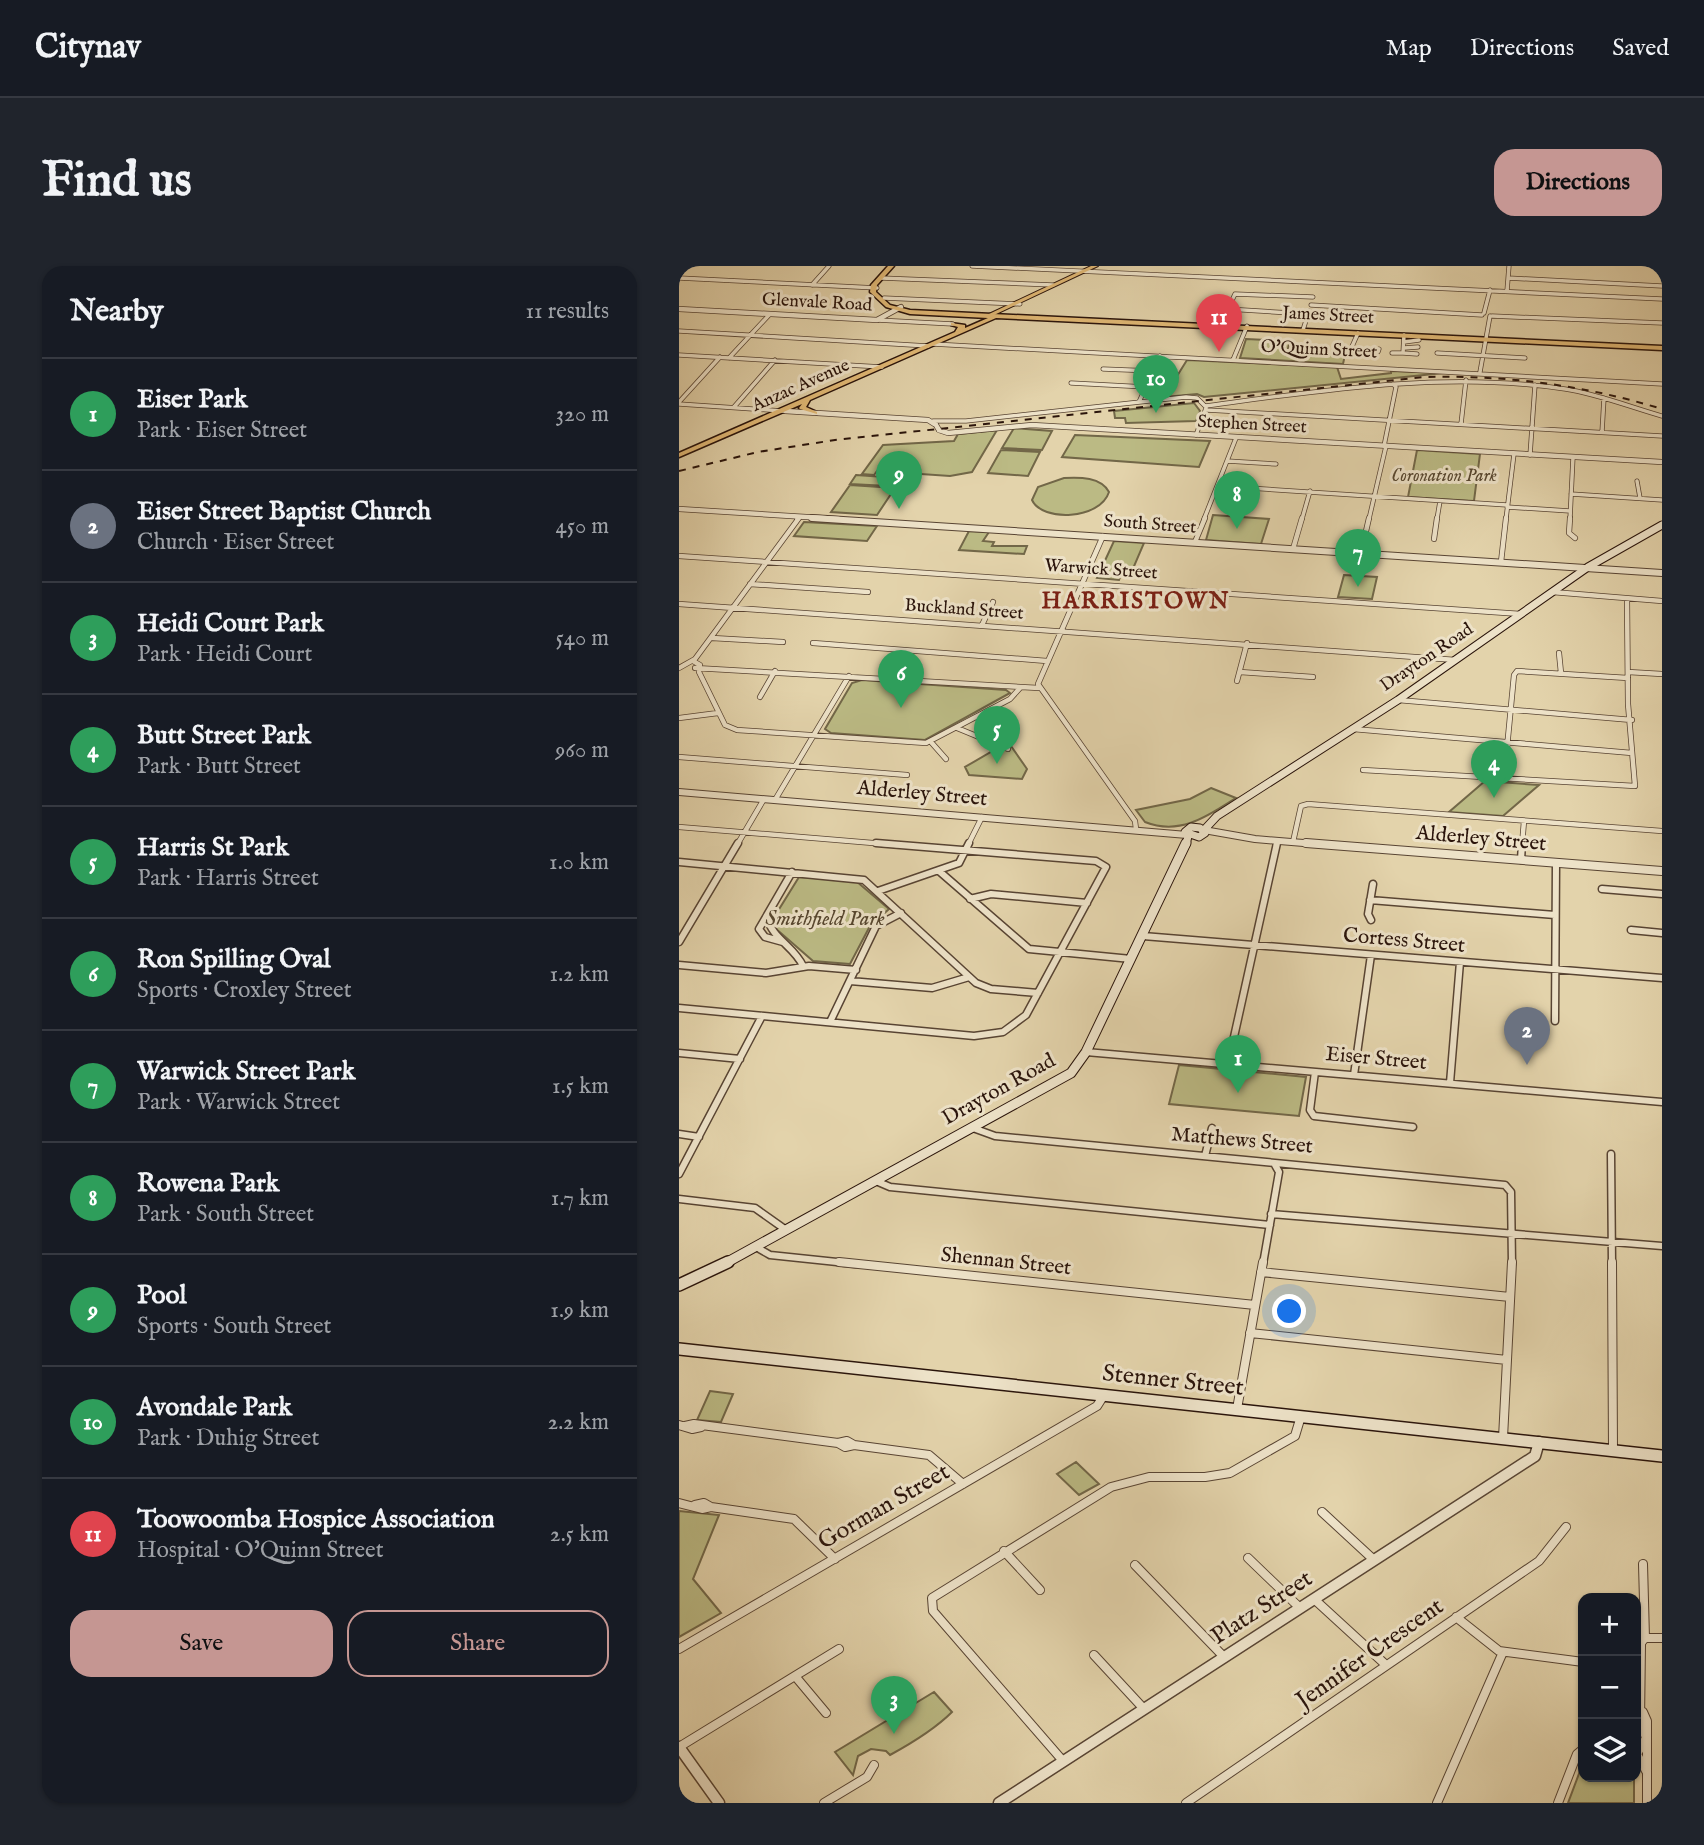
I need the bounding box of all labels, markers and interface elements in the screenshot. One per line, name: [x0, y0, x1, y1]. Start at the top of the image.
text: Citynav: [35, 27, 141, 69]
text: Map: [1386, 33, 1432, 64]
text: Directions: [1470, 33, 1574, 64]
text: Saved: [1612, 33, 1669, 64]
button: Directions: [1494, 149, 1662, 216]
text: Find us: [42, 151, 192, 213]
street label: Glenvale Road: [761, 289, 873, 317]
text: Nearby: [70, 293, 163, 331]
pin: 11: [1196, 294, 1242, 352]
text: 11 results: [526, 297, 609, 326]
street label: James Street: [1280, 302, 1374, 330]
street label: O'Quinn Street: [1260, 335, 1378, 365]
street label: Anzac Avenue: [748, 354, 853, 418]
pin: 10: [1133, 355, 1179, 413]
text: Eiser Park: [137, 383, 248, 416]
text: 1: [89, 400, 97, 429]
text: 320 m: [556, 400, 609, 429]
street label: Stephen Street: [1197, 411, 1307, 439]
text: Park · Eiser Street: [137, 416, 307, 445]
pin: 9: [876, 451, 922, 509]
park label: Coronation Park: [1391, 465, 1497, 488]
pin: 8: [1214, 471, 1260, 529]
text: Eiser Street Baptist Church: [137, 495, 431, 528]
street label: South Street: [1103, 510, 1197, 540]
text: 2: [88, 512, 98, 541]
text: 450 m: [555, 512, 609, 541]
text: Church · Eiser Street: [137, 528, 334, 557]
pin: 7: [1335, 529, 1381, 587]
street label: Warwick Street: [1044, 555, 1158, 585]
district label: HARRISTOWN: [1041, 587, 1231, 616]
street label: Buckland Street: [904, 594, 1024, 626]
text: Heidi Court Park: [137, 607, 324, 640]
street label: Drayton Road: [1376, 618, 1478, 698]
text: 3: [89, 624, 97, 653]
text: 540 m: [555, 624, 609, 653]
text: Park · Heidi Court: [137, 640, 312, 669]
pin: 6: [878, 650, 924, 708]
pin: 5: [974, 706, 1020, 764]
text: Butt Street Park: [137, 719, 311, 752]
text: 4: [87, 736, 99, 765]
text: 960 m: [555, 736, 609, 765]
pin: 4: [1471, 740, 1517, 798]
text: Park · Butt Street: [137, 752, 301, 781]
street label: Alderley Street: [855, 775, 988, 813]
street label: Alderley Street: [1414, 820, 1547, 858]
text: Harris St Park: [137, 831, 289, 864]
text: 5: [89, 848, 97, 877]
text: 1.0 km: [549, 848, 609, 877]
text: Park · Harris Street: [137, 864, 319, 893]
park label: Smithfield Park: [765, 906, 885, 933]
street label: Cortess Street: [1342, 922, 1466, 960]
text: Ron Spilling Oval: [137, 943, 331, 976]
text: 6: [88, 960, 98, 989]
text: 1.2 km: [550, 960, 609, 989]
text: Sports · Croxley Street: [137, 976, 352, 1005]
pin: 2: [1504, 1007, 1550, 1065]
pin: 1: [1215, 1035, 1261, 1093]
street label: Eiser Street: [1324, 1041, 1428, 1077]
street label: Drayton Road: [938, 1047, 1061, 1132]
text: Warwick Street Park: [137, 1055, 355, 1088]
text: 7: [88, 1072, 98, 1101]
text: 1.5 km: [552, 1072, 609, 1101]
text: Park · Warwick Street: [137, 1088, 340, 1117]
street label: Matthews Street: [1170, 1121, 1314, 1161]
text: Rowena Park: [137, 1167, 280, 1200]
text: 8: [88, 1184, 98, 1213]
text: 1.7 km: [551, 1184, 609, 1213]
text: Park · South Street: [137, 1200, 314, 1229]
street label: Shennan Street: [939, 1242, 1073, 1282]
text: Pool: [137, 1279, 187, 1312]
your location: [1272, 1294, 1306, 1328]
text: 9: [88, 1296, 98, 1325]
text: 1.9 km: [550, 1296, 609, 1325]
text: Sports · South Street: [137, 1312, 331, 1341]
street label: Stenner Street: [1101, 1358, 1245, 1404]
text: Avondale Park: [137, 1391, 292, 1424]
text: 10: [83, 1408, 103, 1437]
text: 2.2 km: [547, 1408, 609, 1437]
text: Park · Duhig Street: [137, 1424, 319, 1453]
street label: Gorman Street: [812, 1457, 956, 1557]
text: Toowoomba Hospice Association: [137, 1503, 495, 1536]
text: 11: [84, 1520, 102, 1549]
text: 2.5 km: [550, 1520, 609, 1549]
text: Hospital · O'Quinn Street: [137, 1536, 384, 1565]
street label: Platz Street: [1205, 1564, 1319, 1652]
street label: Jennifer Crescent: [1288, 1592, 1450, 1718]
map controls: [1578, 1593, 1641, 1782]
button: +: [1578, 1593, 1641, 1656]
button: Save: [70, 1610, 333, 1677]
button: Share: [347, 1610, 609, 1677]
button: −: [1578, 1656, 1641, 1719]
pin: 3: [871, 1676, 917, 1734]
button: layers: [1578, 1719, 1641, 1782]

